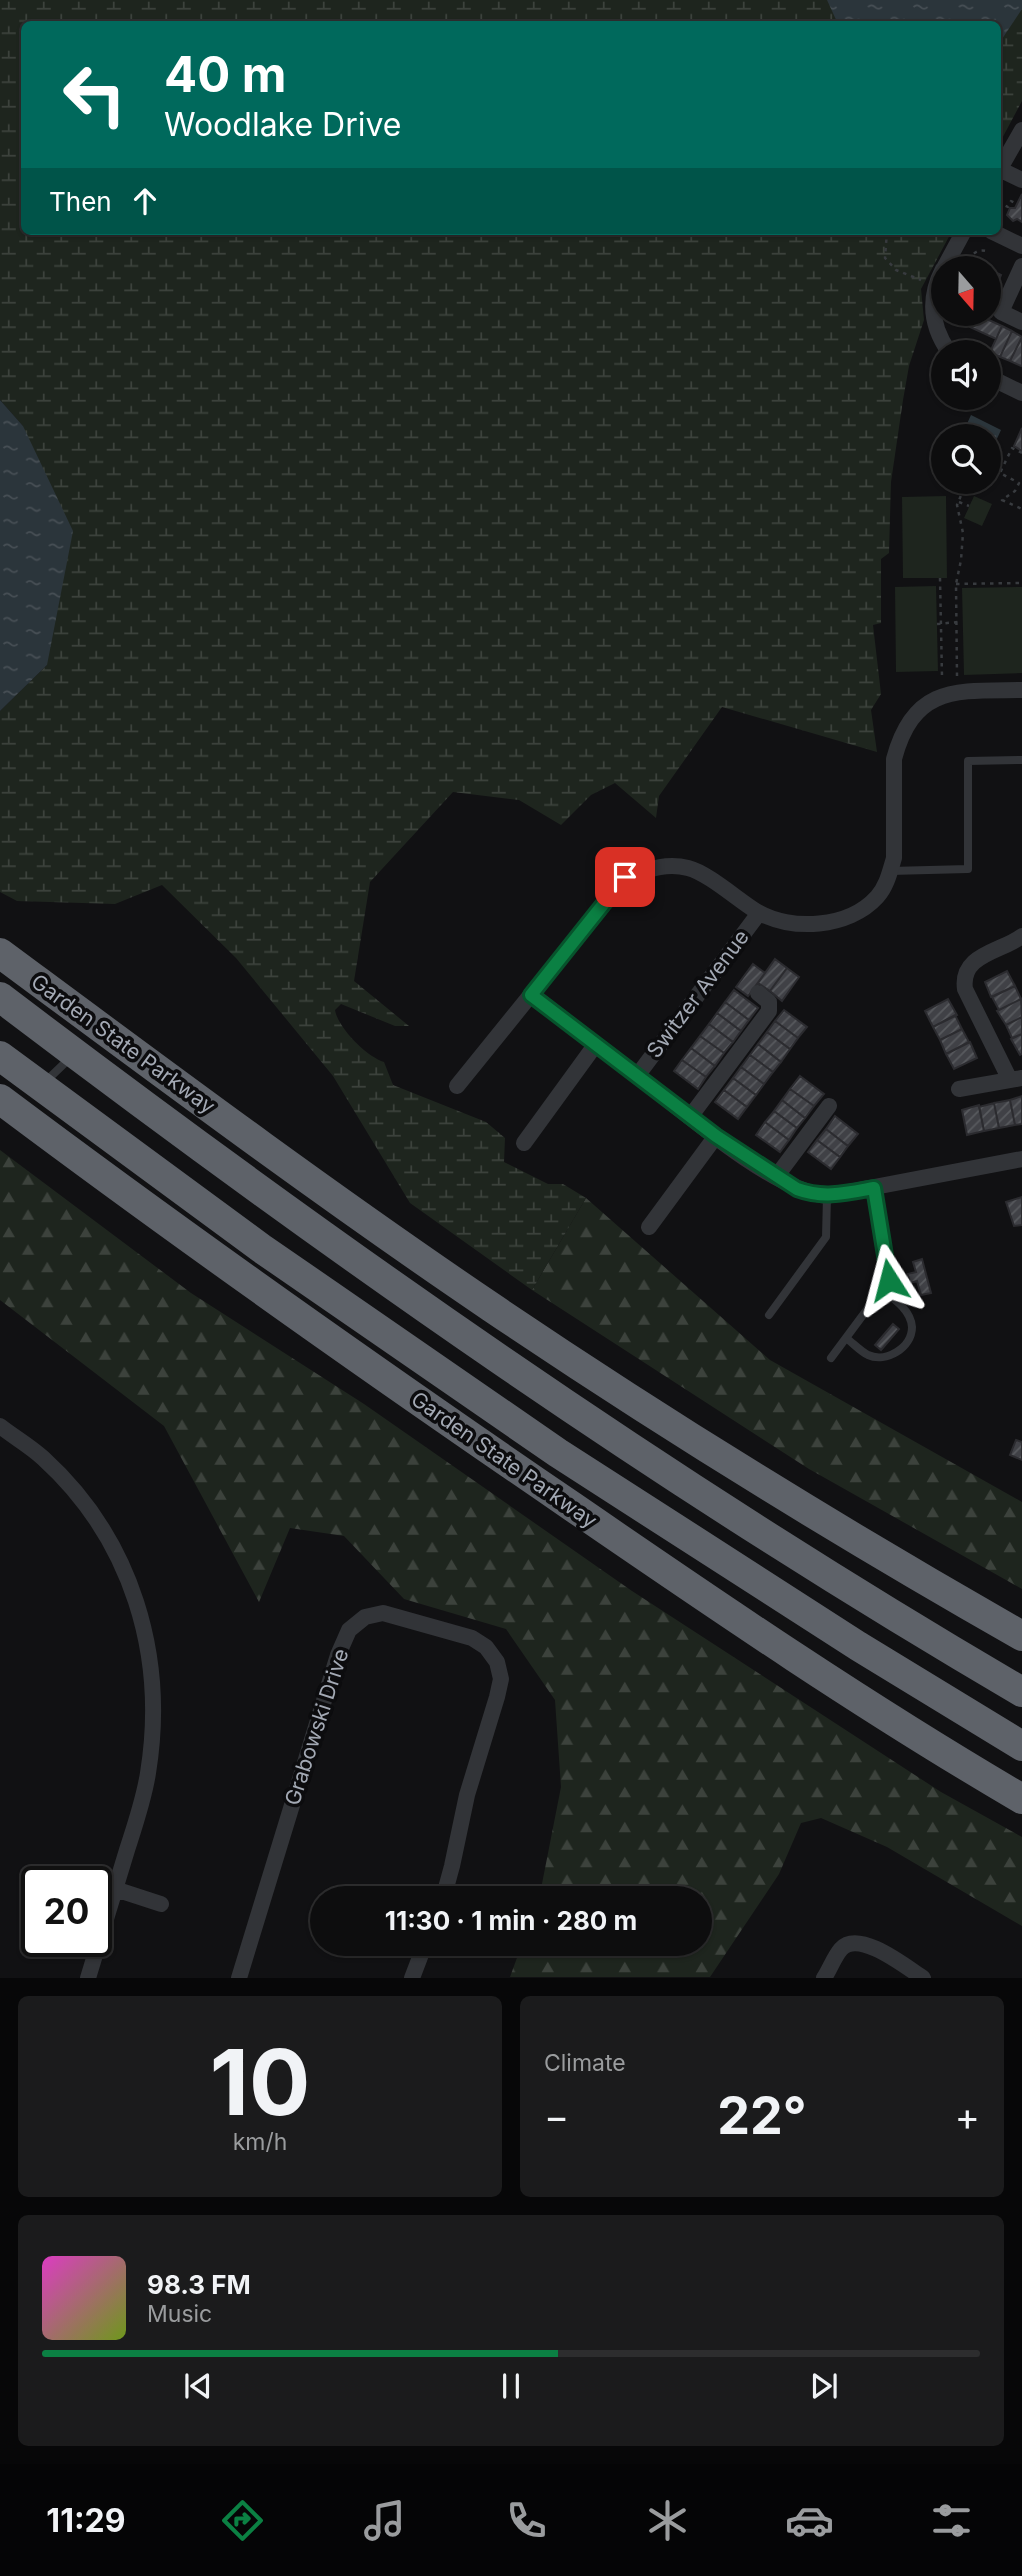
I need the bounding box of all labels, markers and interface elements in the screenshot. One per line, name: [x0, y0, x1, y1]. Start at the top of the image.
text: 40 m: [164, 45, 287, 104]
icon: left: [49, 49, 140, 140]
text: Woodlake Drive: [164, 105, 402, 144]
icon: ahead: [126, 182, 164, 220]
text: Then: [49, 186, 112, 217]
north arrow: [931, 256, 1001, 326]
map controls: [931, 256, 1001, 494]
button: sound: [931, 340, 1001, 410]
button: search: [931, 424, 1001, 494]
pin: [595, 847, 655, 907]
icon: arrive: [606, 858, 644, 896]
street label: Switzer Avenue: [641, 925, 754, 1063]
street label: Garden State Parkway: [27, 969, 220, 1119]
position arrow: [852, 1243, 926, 1317]
street label: Garden State Parkway: [407, 1386, 602, 1533]
street label: Grabowski Drive: [279, 1645, 354, 1808]
speed limit sign: 20: [21, 1866, 112, 1957]
text: 11:30 · 1 min · 280 m: [385, 1905, 637, 1936]
text: 10: [210, 2027, 310, 2137]
text: Climate: [544, 2049, 626, 2077]
text: 22°: [717, 2084, 807, 2147]
text: −: [544, 2093, 569, 2139]
text: +: [955, 2093, 980, 2139]
text: km/h: [233, 2128, 287, 2156]
text: 98.3 FM: [147, 2269, 251, 2300]
text: Music: [147, 2300, 212, 2328]
icon: previous: [179, 2367, 217, 2405]
icon: pause: [492, 2367, 530, 2405]
icon: next: [805, 2367, 843, 2405]
icon: directions: [218, 2496, 267, 2545]
icon: music: [360, 2496, 409, 2545]
icon: phone: [502, 2496, 551, 2545]
icon: climate: [643, 2496, 692, 2545]
icon: car: [785, 2496, 834, 2545]
icon: filters: [927, 2496, 976, 2545]
text: 11:29: [46, 2501, 126, 2540]

